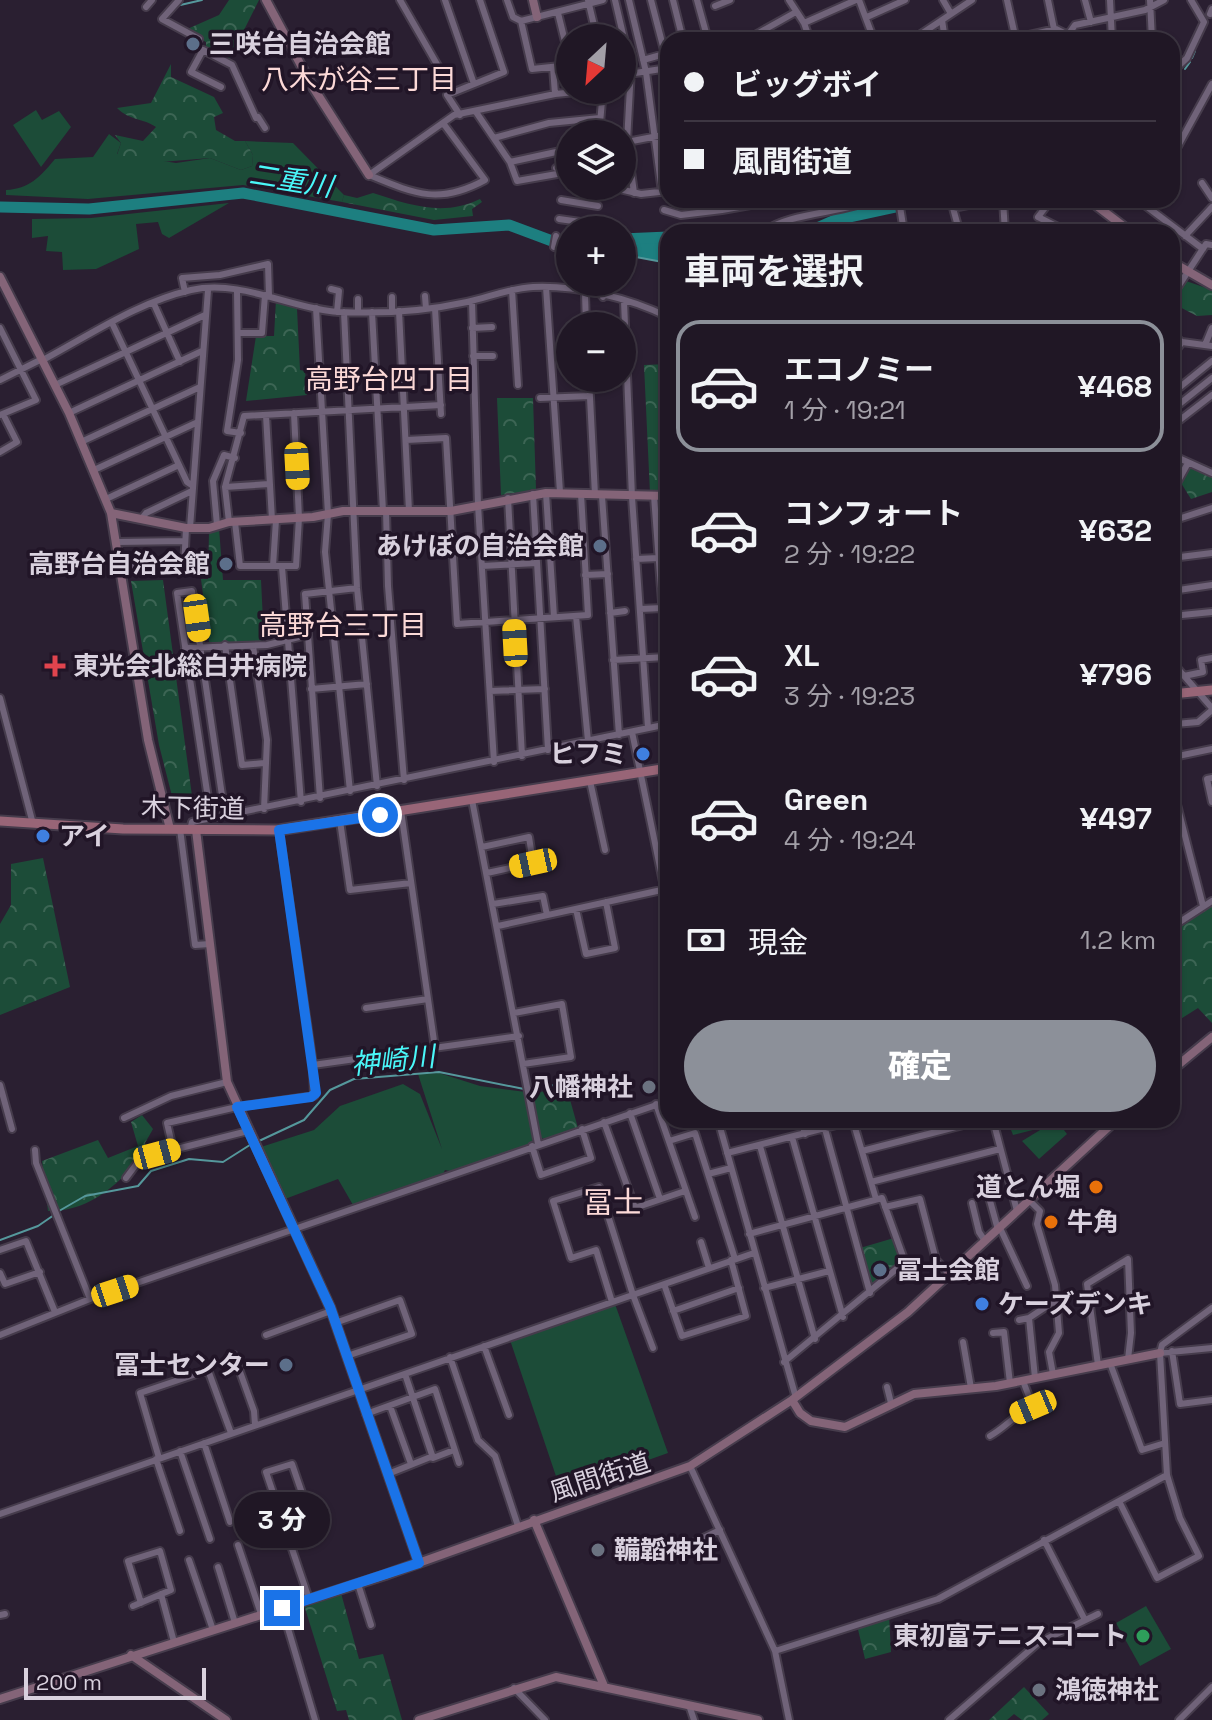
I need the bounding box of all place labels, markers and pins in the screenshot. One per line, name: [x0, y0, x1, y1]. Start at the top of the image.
place label: 三咲台自治会館: [209, 27, 391, 61]
marker: 三咲台自治会館: [184, 35, 202, 53]
place label: あけぼの自治会館: [376, 529, 584, 563]
marker: あけぼの自治会館: [591, 537, 609, 555]
place label: 高野台自治会館: [28, 547, 210, 581]
marker: 高野台自治会館: [217, 555, 235, 573]
place label: 東光会北総白井病院: [73, 649, 307, 683]
marker: 東光会北総白井病院: [44, 655, 66, 677]
place label: ヒフミ: [549, 737, 627, 771]
marker: ヒフミ: [634, 745, 652, 763]
place label: アイ: [59, 819, 110, 853]
marker: アイ: [34, 827, 52, 845]
place label: 八幡神社: [529, 1070, 633, 1104]
marker: 八幡神社: [640, 1078, 658, 1096]
place label: 道とん堀: [976, 1170, 1080, 1204]
marker: 道とん堀: [1087, 1178, 1105, 1196]
place label: 牛角: [1067, 1205, 1119, 1239]
marker: 牛角: [1042, 1213, 1060, 1231]
place label: 冨士会館: [896, 1253, 1000, 1287]
marker: 冨士会館: [871, 1261, 889, 1279]
place label: ケーズデンキ: [998, 1287, 1153, 1321]
marker: ケーズデンキ: [973, 1295, 991, 1313]
place label: 冨士センター: [114, 1348, 270, 1382]
marker: 冨士センター: [277, 1356, 295, 1374]
place label: 鞴韜神社: [614, 1533, 718, 1567]
marker: 鞴韜神社: [589, 1541, 607, 1559]
place label: 東初富テニスコート: [893, 1619, 1127, 1653]
marker: 東初富テニスコート: [1134, 1627, 1152, 1645]
place label: 鴻徳神社: [1055, 1673, 1159, 1707]
marker: 鴻徳神社: [1030, 1681, 1048, 1699]

